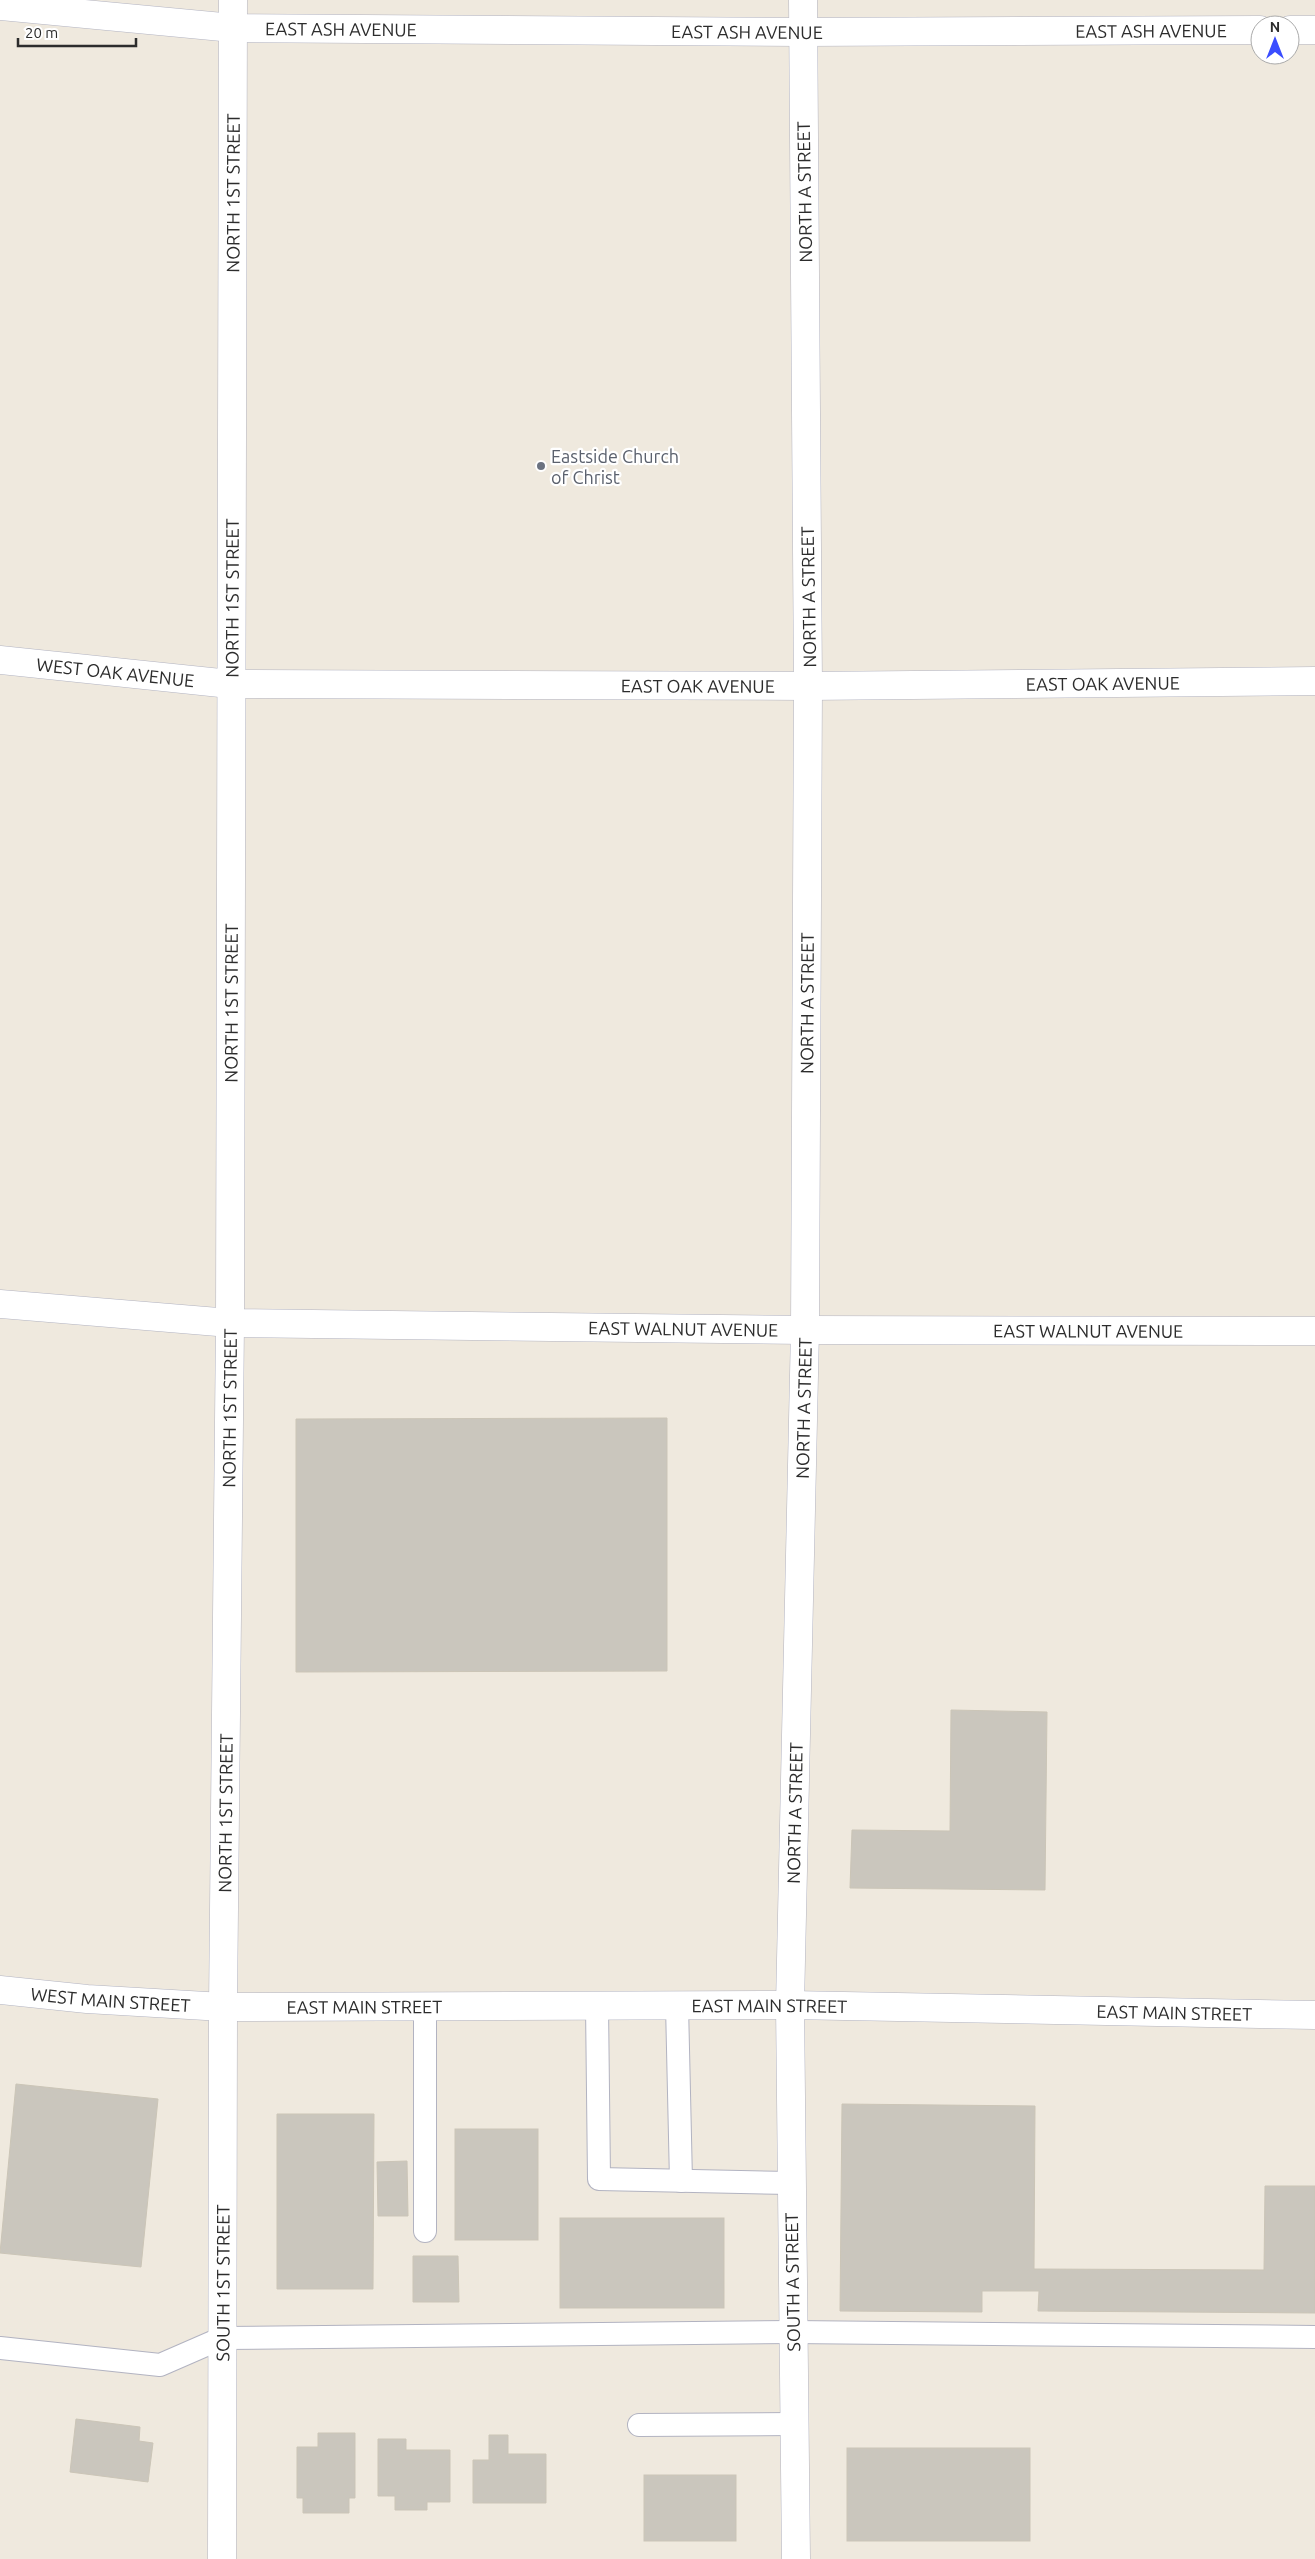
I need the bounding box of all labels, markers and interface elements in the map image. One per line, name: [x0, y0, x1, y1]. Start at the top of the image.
scale bar: [18, 15, 135, 47]
north arrow: [1250, 15, 1300, 65]
street label: EAST ASH AVENUE: [265, 18, 417, 39]
text: N: [1270, 19, 1280, 35]
street label: EAST ASH AVENUE: [1075, 20, 1227, 41]
street label: EAST ASH AVENUE: [671, 21, 823, 42]
text: 20 m: [25, 24, 58, 41]
street label: NORTH 1ST STREET: [222, 113, 243, 273]
street label: NORTH A STREET: [793, 121, 815, 263]
place label: Eastside Church of Christ: [551, 446, 679, 487]
marker: Eastside Church of Christ: [535, 460, 547, 472]
street label: NORTH 1ST STREET: [221, 518, 242, 678]
street label: NORTH A STREET: [797, 526, 819, 668]
street label: WEST OAK AVENUE: [36, 654, 195, 690]
street label: EAST OAK AVENUE: [1026, 672, 1180, 694]
street label: EAST OAK AVENUE: [621, 675, 775, 696]
street label: NORTH 1ST STREET: [221, 923, 241, 1083]
street label: NORTH A STREET: [796, 932, 817, 1074]
street label: EAST WALNUT AVENUE: [588, 1317, 778, 1340]
street label: EAST WALNUT AVENUE: [993, 1320, 1183, 1341]
street label: NORTH 1ST STREET: [218, 1328, 240, 1488]
street label: NORTH A STREET: [792, 1337, 815, 1479]
street label: NORTH 1ST STREET: [214, 1733, 236, 1893]
street label: NORTH A STREET: [783, 1742, 806, 1884]
street label: WEST MAIN STREET: [30, 1983, 191, 2015]
street label: EAST MAIN STREET: [691, 1995, 847, 2016]
street label: EAST MAIN STREET: [286, 1996, 442, 2017]
street label: EAST MAIN STREET: [1096, 2001, 1252, 2024]
street label: SOUTH 1ST STREET: [212, 2204, 233, 2362]
street label: SOUTH A STREET: [781, 2212, 803, 2352]

